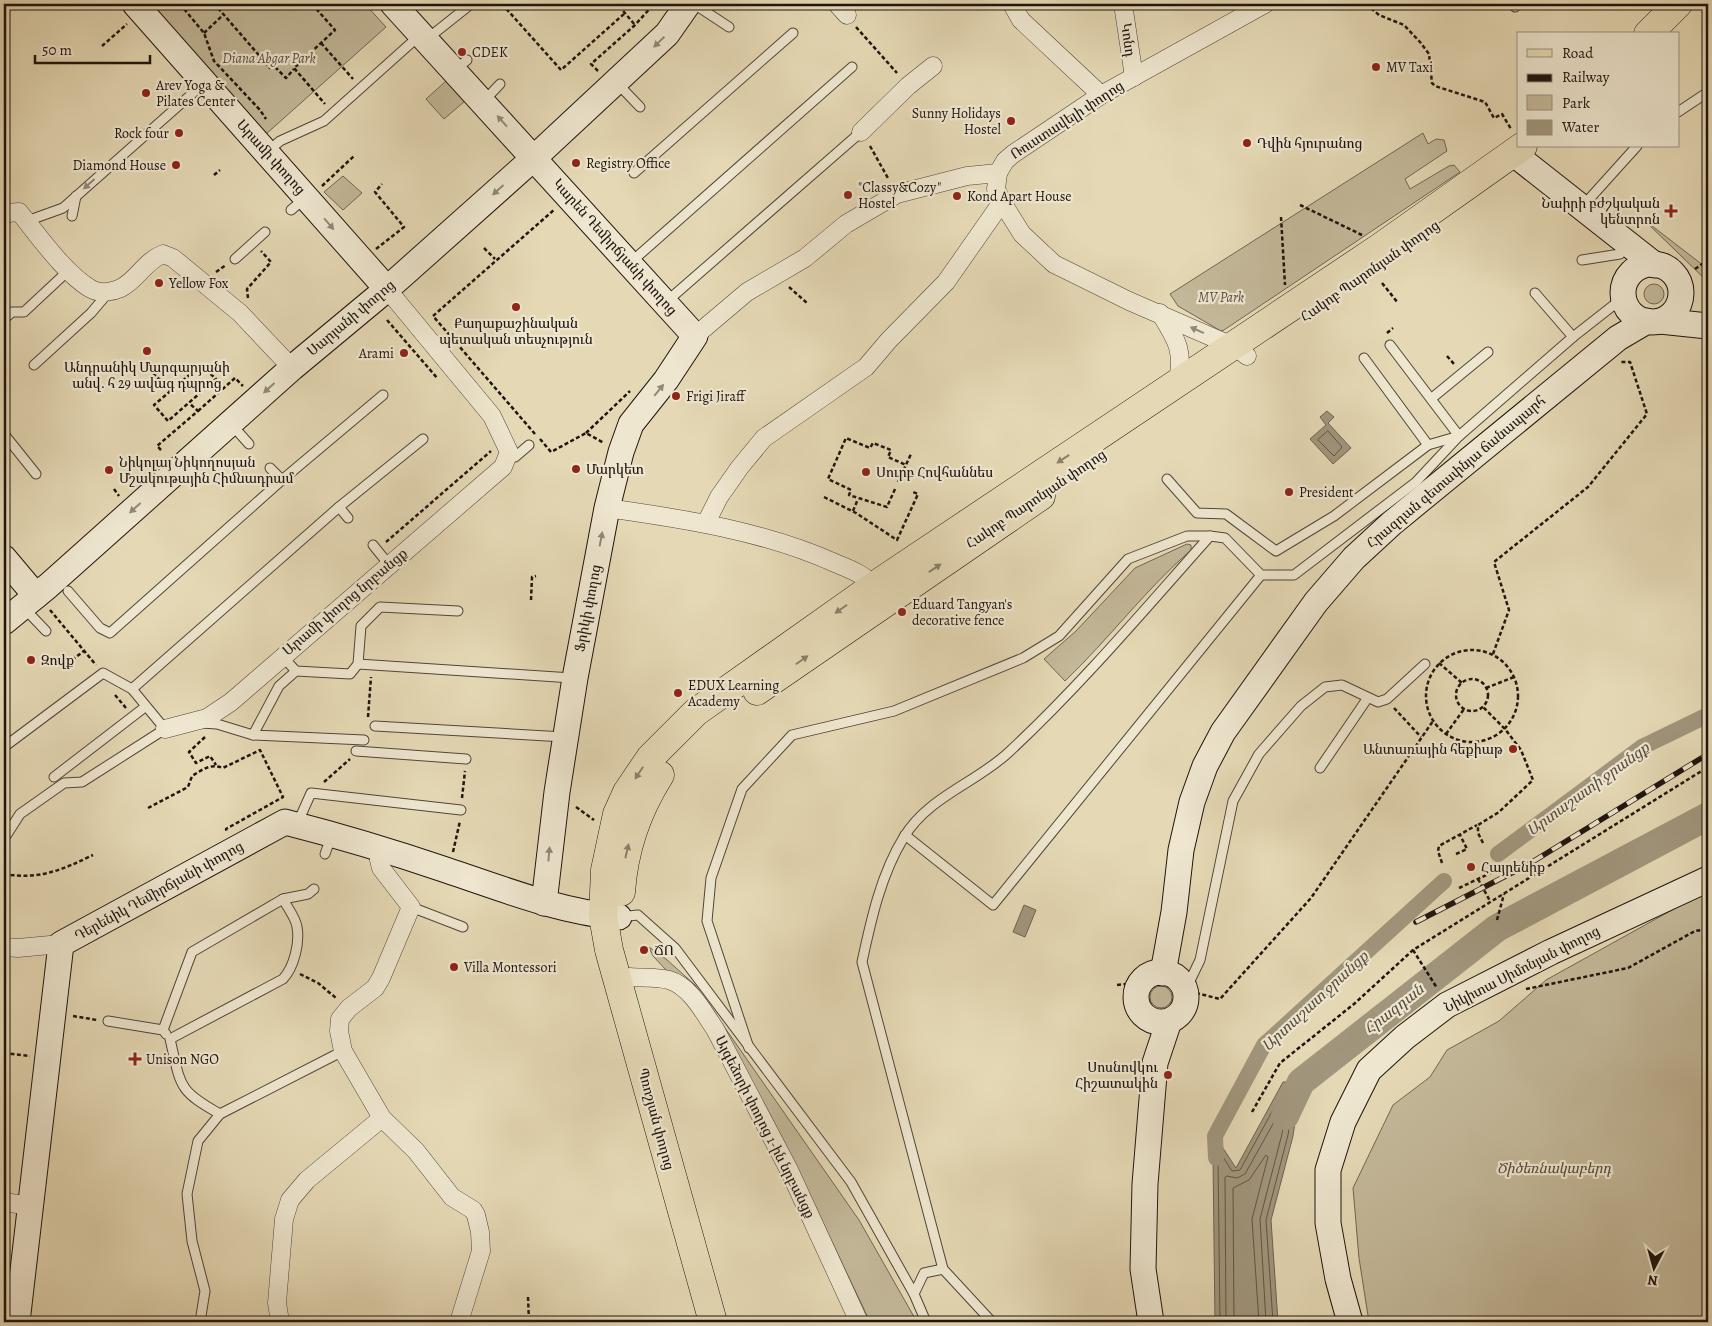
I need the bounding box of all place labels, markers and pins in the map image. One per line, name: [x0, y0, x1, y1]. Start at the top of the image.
place label: CDEK: [472, 43, 508, 62]
marker: CDEK: [456, 46, 468, 58]
place label: MV Taxi: [1386, 58, 1433, 77]
marker: MV Taxi: [1370, 61, 1382, 73]
place label: Arev Yoga & Pilates Center: [155, 76, 236, 111]
marker: Arev Yoga & Pilates Center: [140, 87, 152, 99]
place label: Sunny Holidays Hostel: [912, 104, 1002, 139]
marker: Sunny Holidays Hostel: [1005, 115, 1017, 127]
place label: Rock four: [114, 124, 170, 143]
marker: Rock four: [173, 127, 185, 139]
place label: Դվին հյուրանոց: [1257, 134, 1362, 153]
marker: Դվին հյուրանոց: [1241, 137, 1253, 149]
place label: Registry Office: [586, 154, 670, 173]
place label: Diamond House: [72, 156, 166, 175]
marker: Registry Office: [570, 157, 582, 169]
marker: Diamond House: [170, 159, 182, 171]
place label: "Classy&Cozy" Hostel: [858, 178, 941, 213]
place label: Kond Apart House: [967, 187, 1072, 206]
marker: "Classy&Cozy" Hostel: [842, 189, 854, 201]
marker: Kond Apart House: [951, 190, 963, 202]
place label: Նաիրի բժշկական կենտրոն: [1542, 194, 1660, 229]
marker: Նաիրի բժշկական կենտրոն: [1664, 204, 1678, 218]
place label: Yellow Fox: [168, 274, 229, 293]
marker: Yellow Fox: [153, 277, 165, 289]
marker: Քաղաքաշինական պետական տեսչություն: [510, 301, 522, 313]
place label: Քաղաքաշինական պետական տեսչություն: [439, 314, 593, 349]
place label: Arami: [358, 344, 394, 363]
marker: Անդրանիկ Մարգարյանի անվ. հ 29 ավագ դպրոց: [141, 345, 153, 357]
marker: Arami: [398, 347, 410, 359]
place label: Անդրանիկ Մարգարյանի անվ. հ 29 ավագ դպրոց: [64, 358, 230, 393]
place label: Frigi Jiraff: [686, 387, 747, 406]
marker: Frigi Jiraff: [670, 390, 682, 402]
place label: Նիկոլայ Նիկողոսյան Մշակութային Հիմնադրամ: [119, 453, 295, 488]
place label: Մարկետ: [586, 460, 644, 479]
marker: Մարկետ: [570, 463, 582, 475]
place label: Սուրբ Հովհաննես: [876, 463, 993, 482]
marker: Նիկոլայ Նիկողոսյան Մշակութային Հիմնադրամ: [103, 464, 115, 476]
marker: Սուրբ Հովհաննես: [860, 466, 872, 478]
place label: President: [1299, 483, 1354, 502]
marker: President: [1283, 486, 1295, 498]
place label: Eduard Tangyan's decorative fence: [912, 595, 1012, 630]
marker: Eduard Tangyan's decorative fence: [896, 606, 908, 618]
place label: Զովք: [41, 651, 74, 670]
marker: Զովք: [25, 654, 37, 666]
place label: EDUX Learning Academy: [687, 676, 779, 711]
marker: EDUX Learning Academy: [672, 687, 684, 699]
place label: Անտառային հեքիաթ: [1363, 740, 1503, 759]
marker: Անտառային հեքիաթ: [1507, 743, 1519, 755]
place label: Հայրենիք: [1481, 858, 1545, 877]
marker: Հայրենիք: [1465, 861, 1477, 873]
place label: ՃՈ: [654, 941, 674, 960]
marker: ՃՈ: [638, 944, 650, 956]
place label: Villa Montessori: [463, 958, 557, 977]
marker: Villa Montessori: [448, 961, 460, 973]
place label: Unison NGO: [146, 1050, 219, 1069]
marker: Unison NGO: [128, 1052, 142, 1066]
place label: Սոսնովկու Հիշատակին: [1075, 1058, 1158, 1093]
marker: Սոսնովկու Հիշատակին: [1162, 1069, 1174, 1081]

